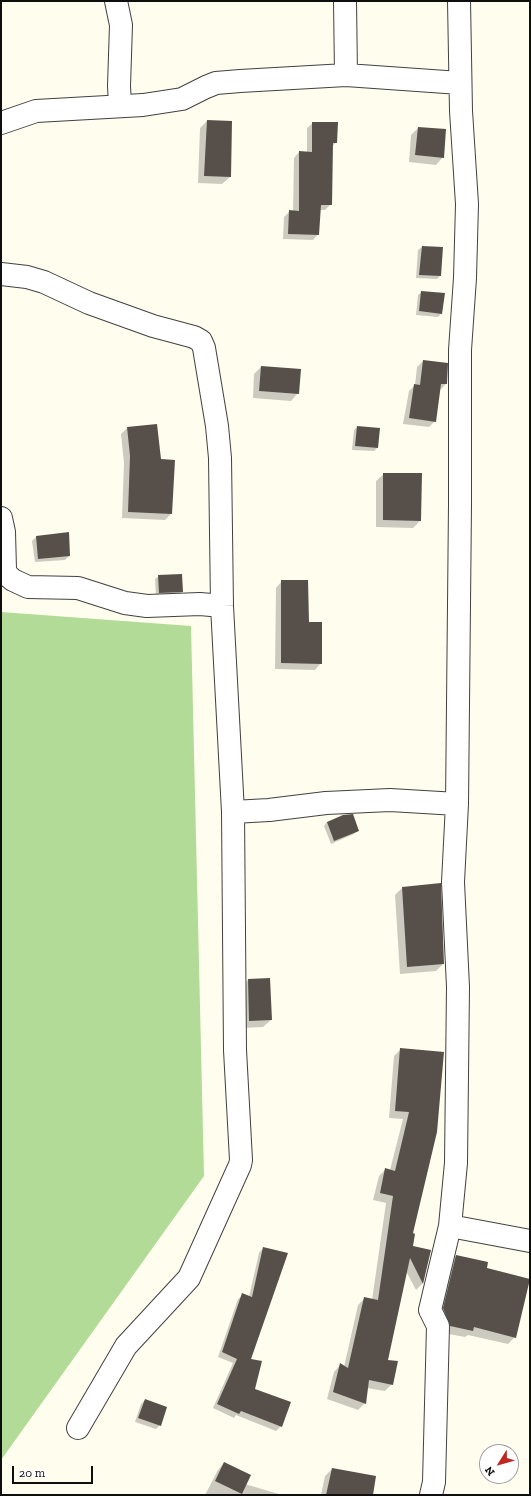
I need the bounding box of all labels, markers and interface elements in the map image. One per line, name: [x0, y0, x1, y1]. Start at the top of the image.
north arrow: [479, 1444, 519, 1484]
scale bar: [14, 1458, 95, 1484]
text: N: [482, 1464, 498, 1478]
text: 20 m: [19, 1466, 45, 1480]

